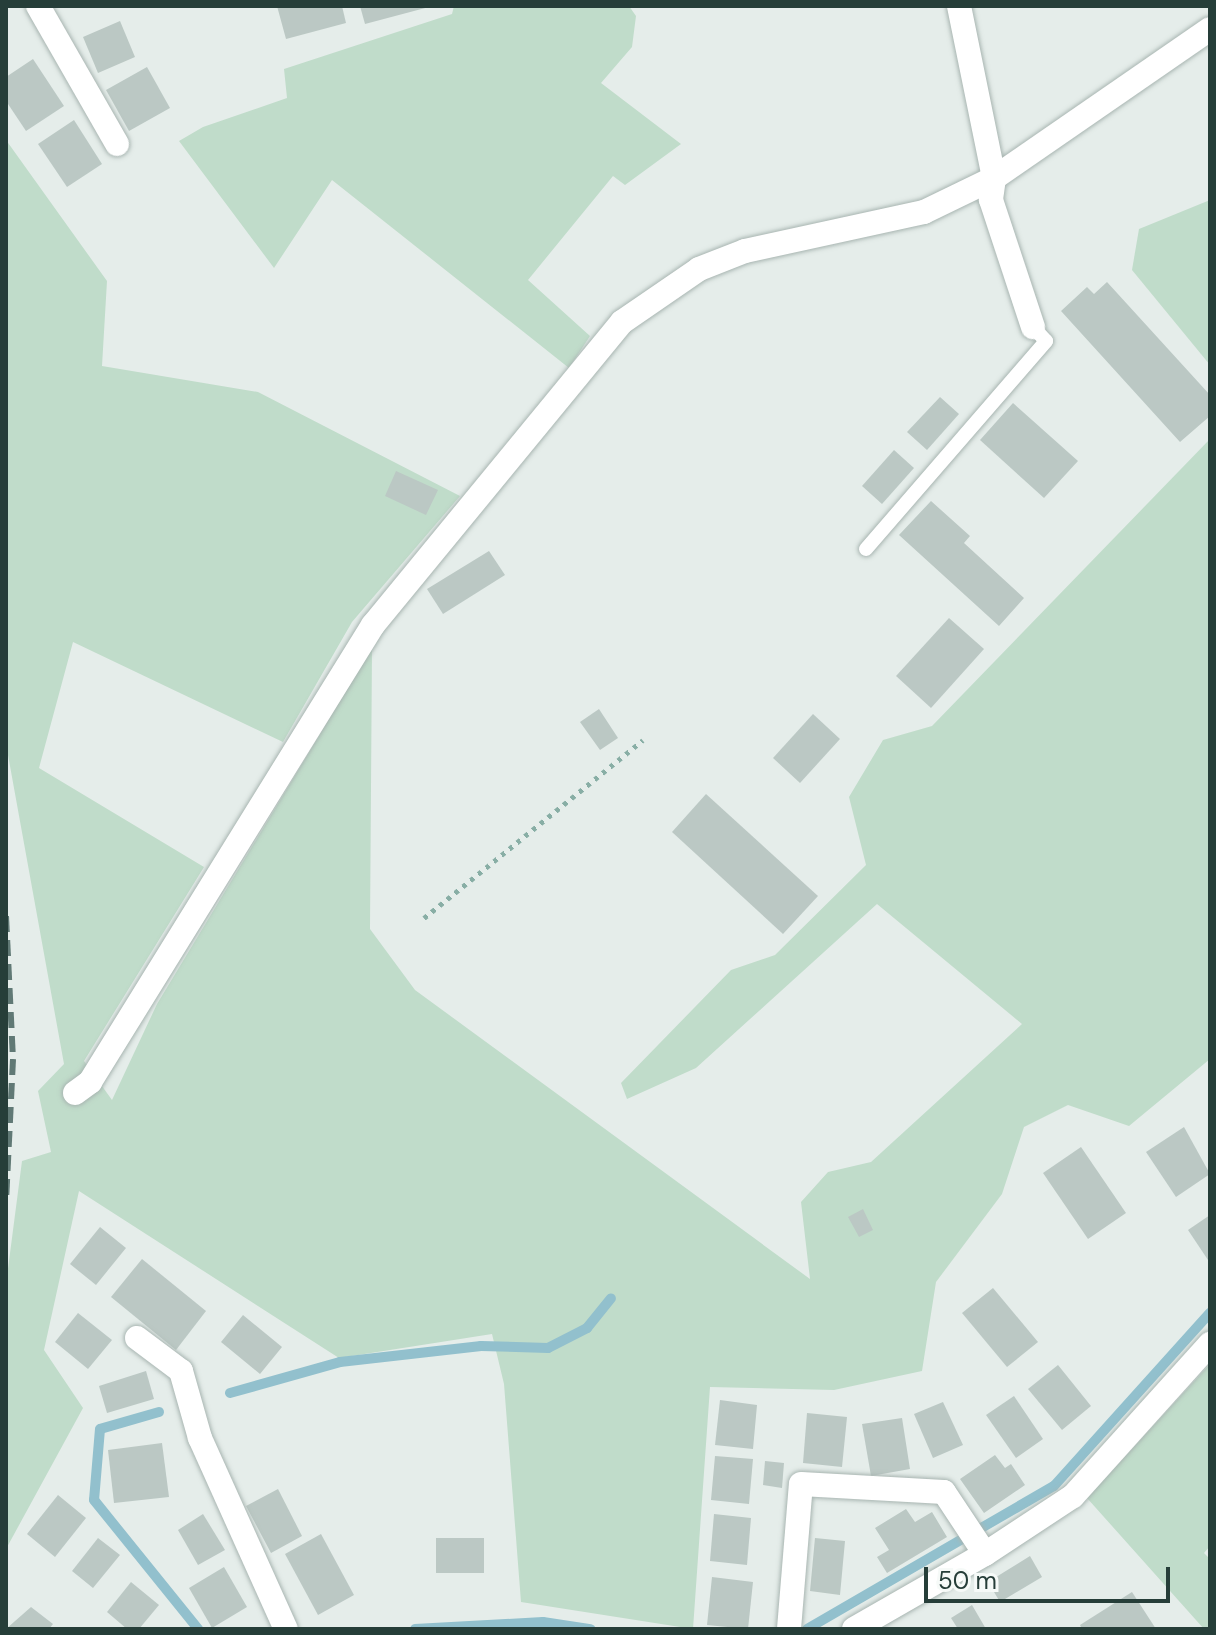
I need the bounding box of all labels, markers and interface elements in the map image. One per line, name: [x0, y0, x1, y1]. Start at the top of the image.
scale bar: [928, 1551, 1174, 1601]
text: 50 m: [938, 1565, 997, 1596]

